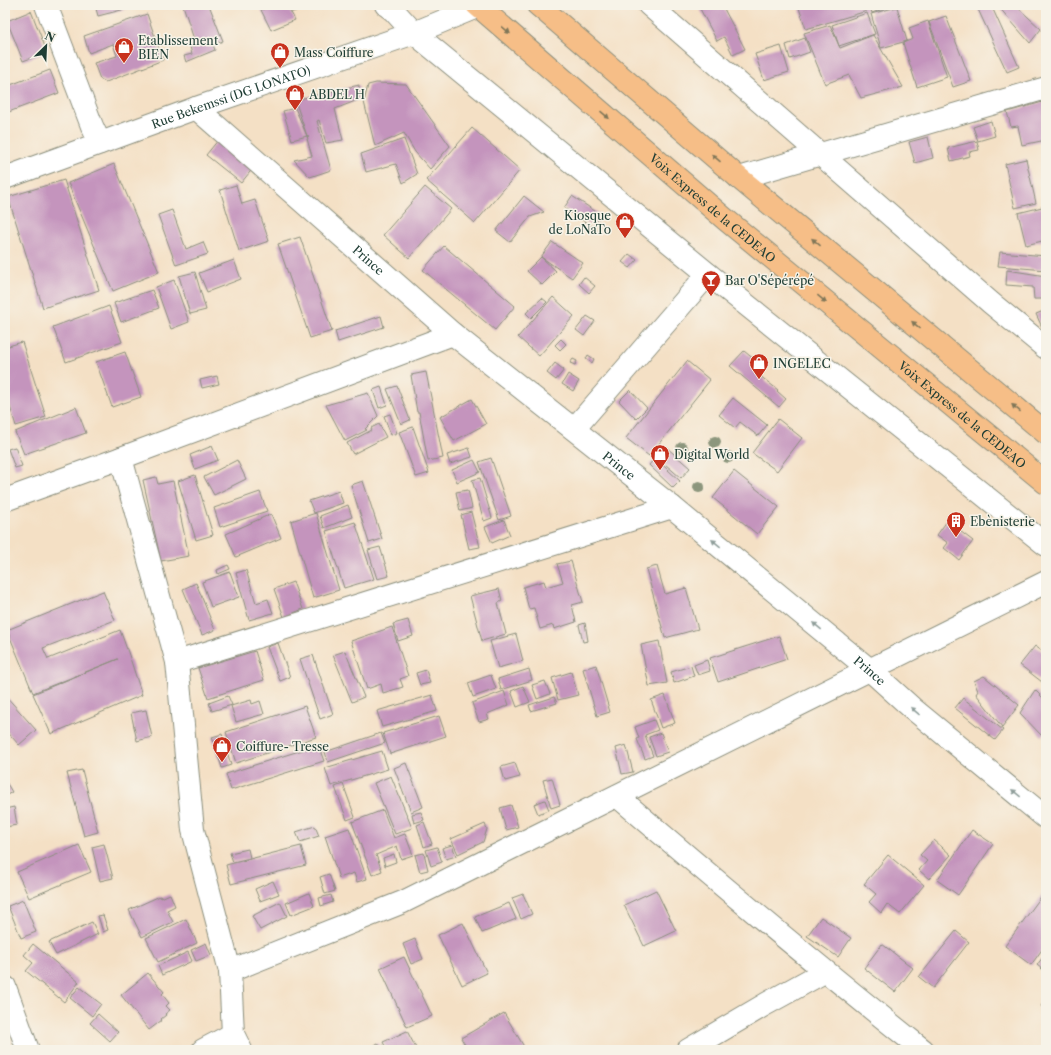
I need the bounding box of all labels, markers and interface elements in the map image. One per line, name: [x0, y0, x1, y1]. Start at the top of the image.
north arrow: [26, 26, 66, 66]
one-way arrow: [501, 26, 512, 35]
text: N: [43, 29, 58, 45]
place label: Etablissement BIEN: [138, 33, 219, 62]
shop icon: Etablissement BIEN: [113, 36, 135, 64]
shop icon: Mass Coiffure: [269, 41, 291, 69]
place label: Mass Coiffure: [294, 45, 374, 60]
street label: Rue Bekemssi (DG LONATO): [149, 62, 312, 131]
shop icon: ABDEL H: [284, 83, 306, 111]
place label: ABDEL H: [308, 87, 365, 102]
one-way arrow: [600, 111, 610, 120]
street label: Voix Express de la CEDEAO: [646, 149, 779, 265]
one-way arrow: [711, 154, 722, 163]
place label: Kiosque de LoNaTo: [549, 208, 611, 237]
shop icon: Kiosque de LoNaTo: [614, 211, 636, 239]
one-way arrow: [811, 237, 821, 246]
street label: Prince: [350, 242, 388, 278]
bar icon: Bar O'Sépérépé: [700, 269, 722, 297]
place label: Bar O'Sépérépé: [725, 273, 814, 288]
one-way arrow: [817, 294, 827, 303]
one-way arrow: [911, 320, 921, 329]
shop icon: INGELEC: [748, 352, 770, 380]
place label: INGELEC: [773, 356, 831, 371]
street label: Voix Express de la CEDEAO: [895, 357, 1029, 471]
one-way arrow: [1011, 403, 1021, 412]
shop icon: Digital World: [649, 443, 671, 471]
place label: Digital World: [674, 447, 750, 462]
street label: Prince: [600, 448, 639, 483]
building icon: Ebènisterie: [945, 510, 967, 538]
place label: Ebènisterie: [970, 514, 1035, 529]
one-way arrow: [711, 539, 722, 548]
one-way arrow: [811, 622, 822, 631]
street label: Prince: [851, 653, 889, 688]
one-way arrow: [910, 706, 921, 715]
shop icon: Coiffure- Tresse: [211, 735, 233, 763]
place label: Coiffure- Tresse: [236, 739, 329, 754]
one-way arrow: [1010, 789, 1021, 798]

